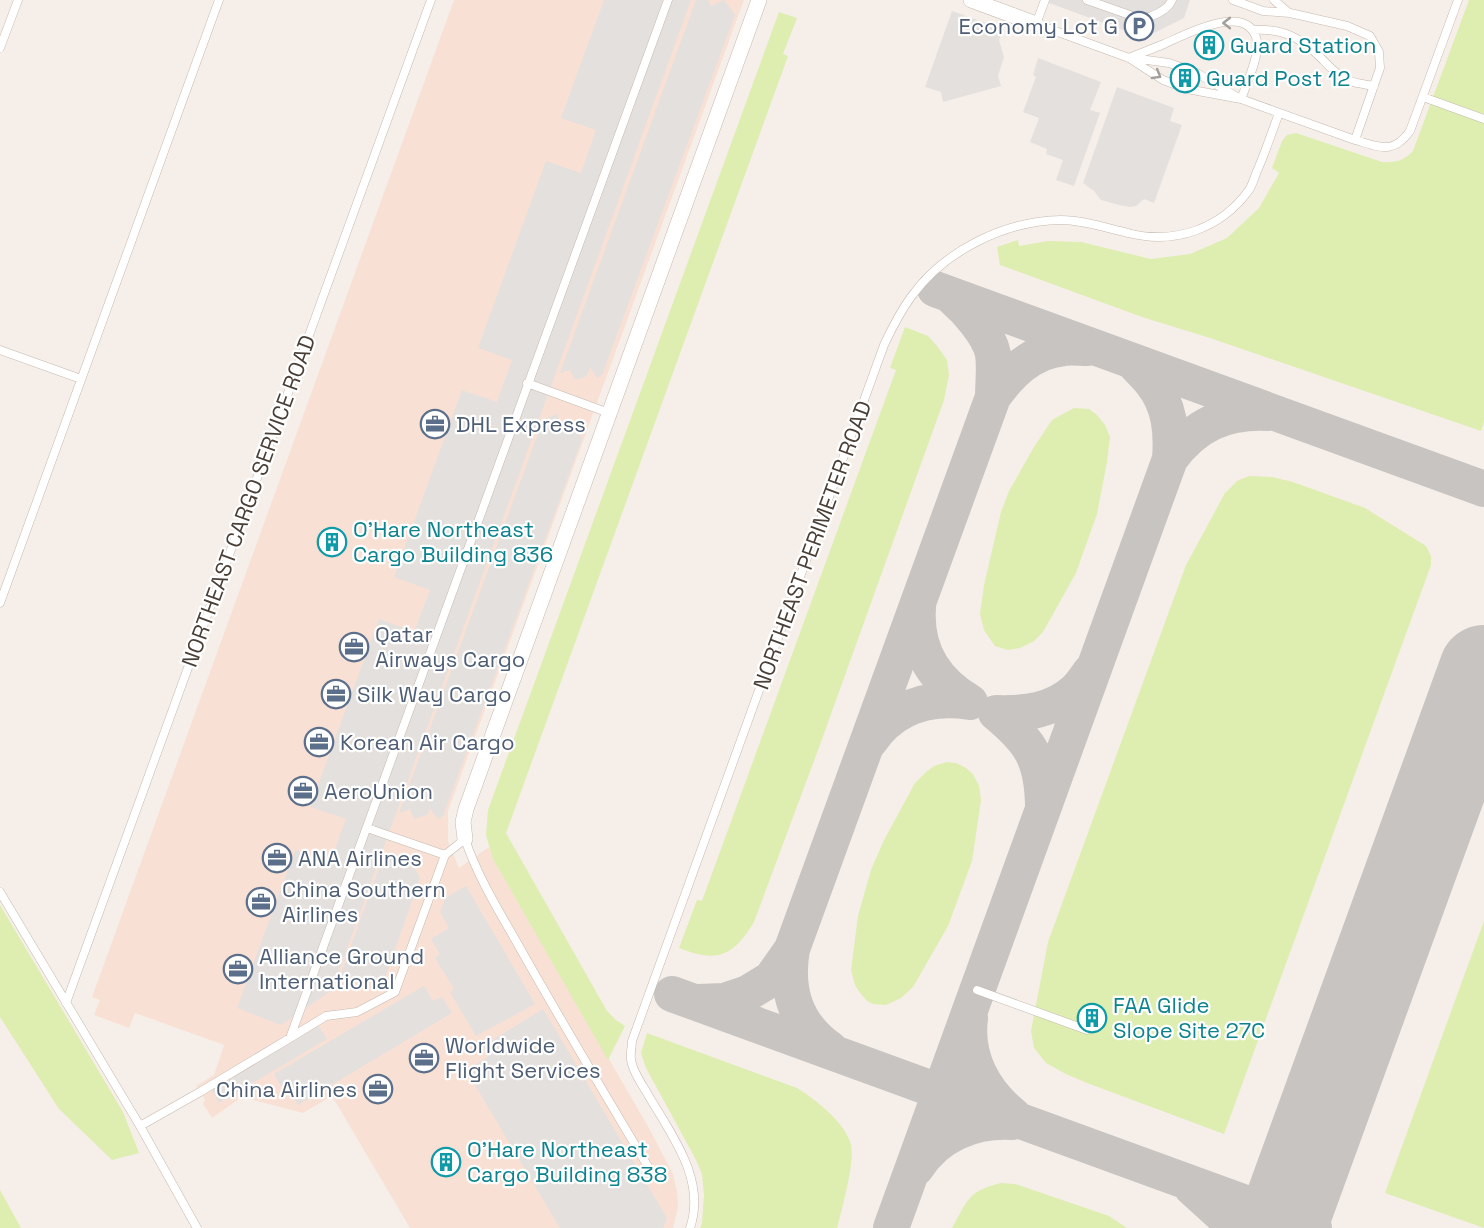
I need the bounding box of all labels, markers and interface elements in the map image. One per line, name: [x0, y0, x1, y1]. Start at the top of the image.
parking icon: Economy Lot G: [1123, 10, 1155, 42]
place label: Economy Lot G: [959, 12, 1118, 40]
one-way arrow: [1222, 17, 1231, 29]
building icon: Guard Station: [1193, 29, 1225, 61]
place label: Guard Station: [1230, 31, 1376, 59]
building icon: Guard Post 12: [1169, 62, 1201, 94]
place label: Guard Post 12: [1206, 64, 1350, 92]
one-way arrow: [1151, 68, 1161, 80]
street label: NORTHEAST CARGO SERVICE ROAD: [175, 331, 321, 671]
street label: NORTHEAST PERIMETER ROAD: [747, 397, 877, 693]
office icon: DHL Express: [419, 408, 451, 440]
place label: DHL Express: [456, 410, 586, 438]
place label: O'Hare Northeast Cargo Building 836: [353, 515, 553, 568]
building icon: O'Hare Northeast Cargo Building 836: [316, 526, 348, 558]
place label: Qatar Airways Cargo: [375, 620, 525, 673]
office icon: Qatar Airways Cargo: [338, 631, 370, 663]
office icon: Silk Way Cargo: [320, 678, 352, 710]
place label: Silk Way Cargo: [357, 680, 512, 708]
office icon: Korean Air Cargo: [303, 726, 335, 758]
place label: Korean Air Cargo: [340, 728, 515, 756]
office icon: AeroUnion: [287, 775, 319, 807]
place label: AeroUnion: [324, 777, 433, 805]
office icon: ANA Airlines: [261, 842, 293, 874]
place label: ANA Airlines: [298, 844, 422, 872]
place label: China Southern Airlines: [282, 875, 446, 928]
office icon: China Southern Airlines: [245, 886, 277, 918]
place label: Alliance Ground International: [259, 942, 424, 995]
office icon: Alliance Ground International: [222, 953, 254, 985]
place label: FAA Glide Slope Site 27C: [1113, 991, 1265, 1044]
building icon: FAA Glide Slope Site 27C: [1076, 1002, 1108, 1034]
place label: Worldwide Flight Services: [445, 1031, 601, 1084]
office icon: Worldwide Flight Services: [408, 1042, 440, 1074]
office icon: China Airlines: [362, 1073, 394, 1105]
place label: China Airlines: [216, 1075, 357, 1103]
place label: O'Hare Northeast Cargo Building 838: [467, 1135, 667, 1188]
building icon: O'Hare Northeast Cargo Building 838: [430, 1146, 462, 1178]

